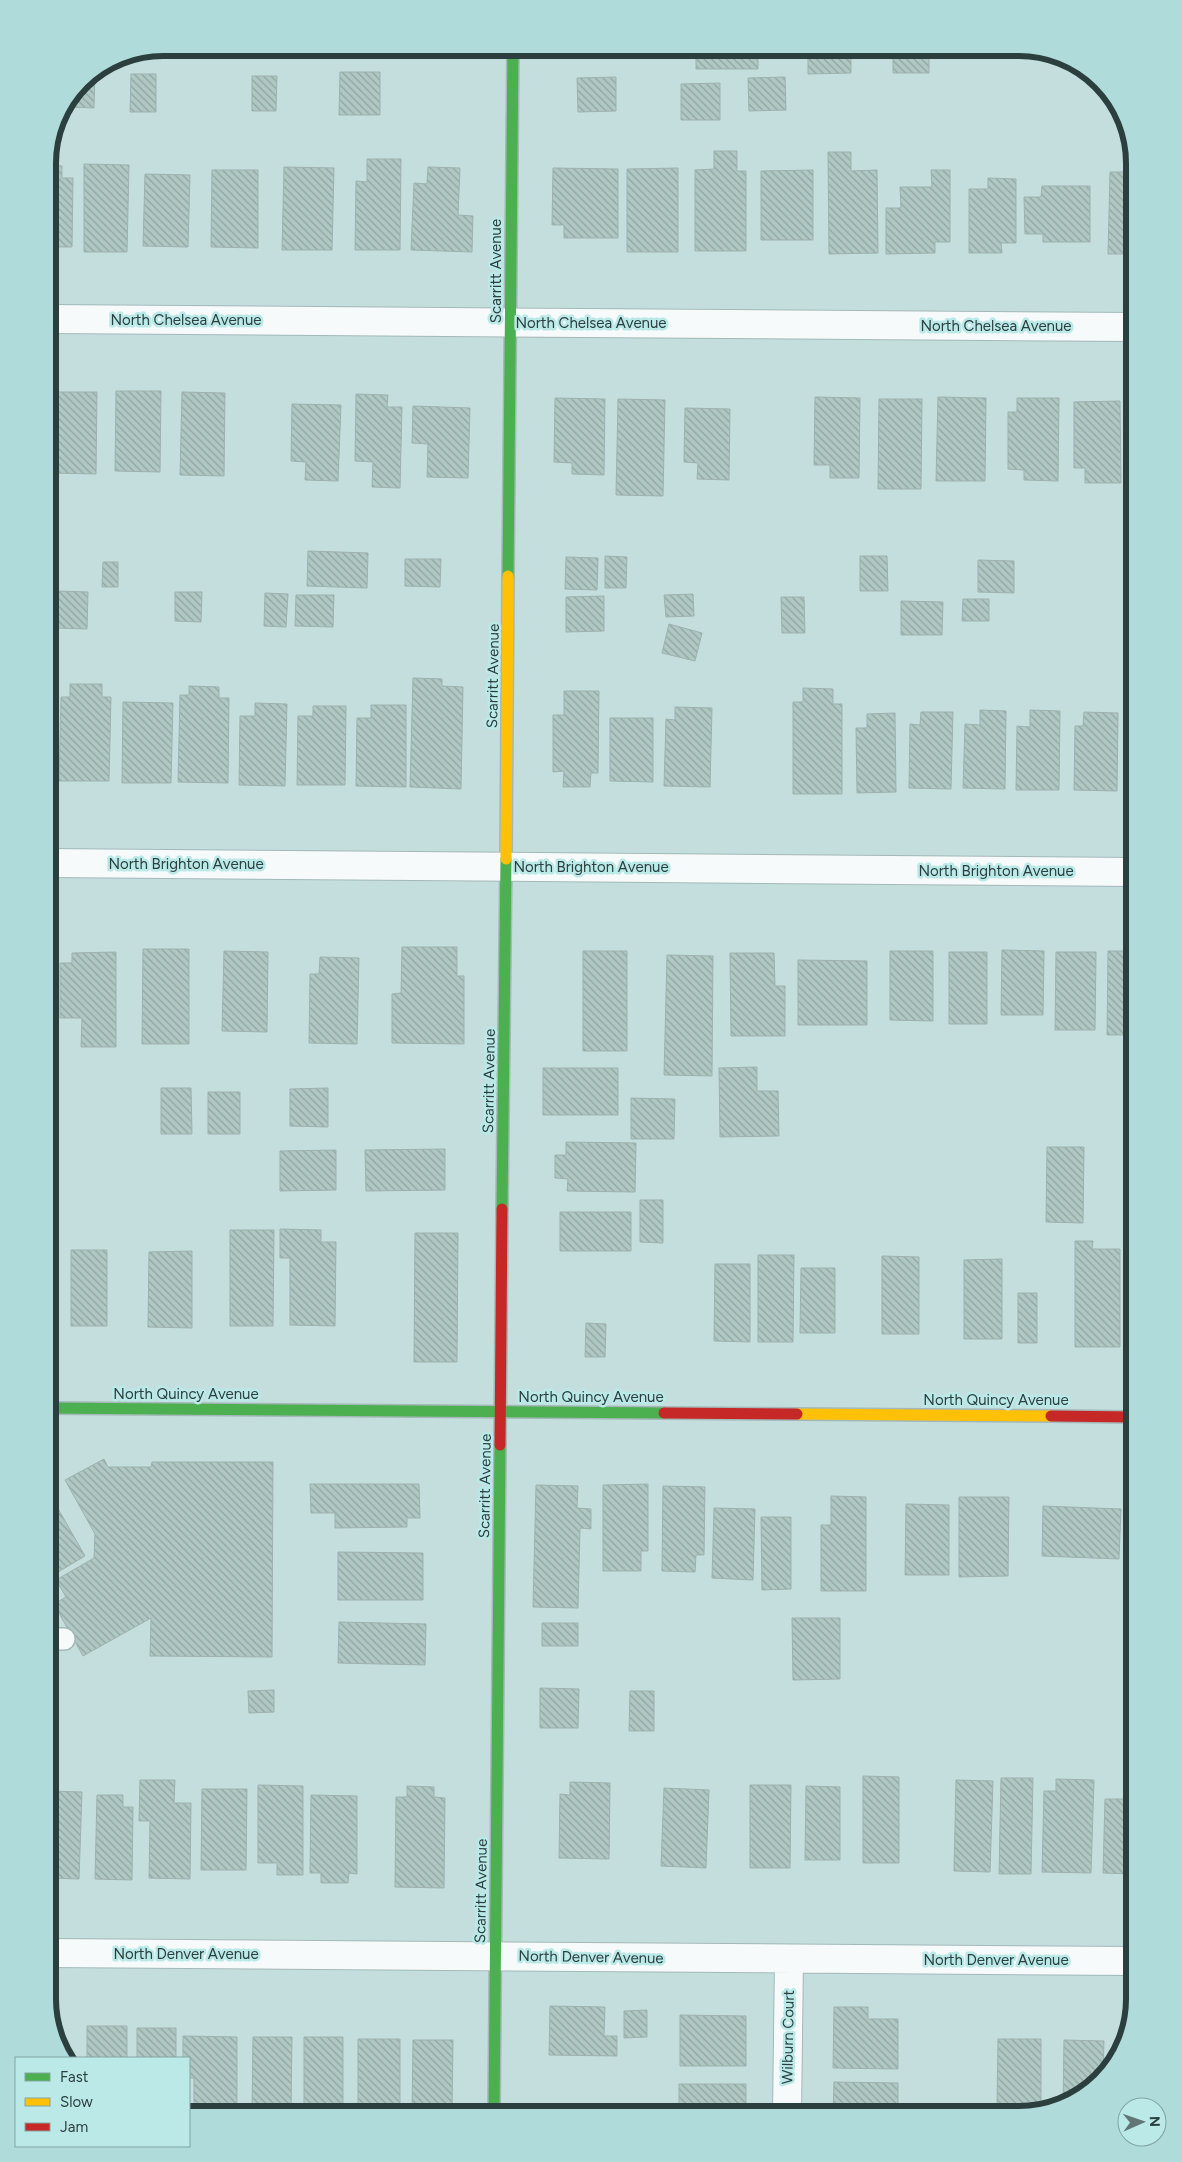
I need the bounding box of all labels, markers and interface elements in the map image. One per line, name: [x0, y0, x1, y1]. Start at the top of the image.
street label: Scarritt Avenue: [487, 219, 505, 323]
street label: North Chelsea Avenue: [110, 311, 262, 329]
street label: North Chelsea Avenue: [515, 314, 667, 332]
street label: North Chelsea Avenue: [920, 317, 1072, 335]
street label: Scarritt Avenue: [483, 624, 503, 728]
street label: North Brighton Avenue: [108, 855, 264, 873]
street label: North Brighton Avenue: [513, 858, 669, 876]
street label: North Brighton Avenue: [918, 862, 1074, 880]
street label: Scarritt Avenue: [479, 1029, 499, 1133]
street label: North Quincy Avenue: [113, 1385, 259, 1403]
street label: North Quincy Avenue: [518, 1388, 664, 1406]
street label: North Quincy Avenue: [923, 1391, 1069, 1409]
street label: Scarritt Avenue: [475, 1434, 495, 1538]
street label: Scarritt Avenue: [471, 1839, 491, 1943]
street label: North Denver Avenue: [113, 1945, 259, 1963]
street label: North Denver Avenue: [518, 1947, 664, 1967]
street label: North Denver Avenue: [923, 1951, 1069, 1969]
street label: Wilburn Court: [778, 1989, 798, 2084]
legend: [15, 2057, 190, 2147]
text: Fast: [60, 2068, 89, 2086]
text: Slow: [60, 2093, 93, 2111]
north arrow: [1117, 2097, 1167, 2147]
text: N: [1146, 2116, 1163, 2127]
text: Jam: [60, 2118, 88, 2136]

